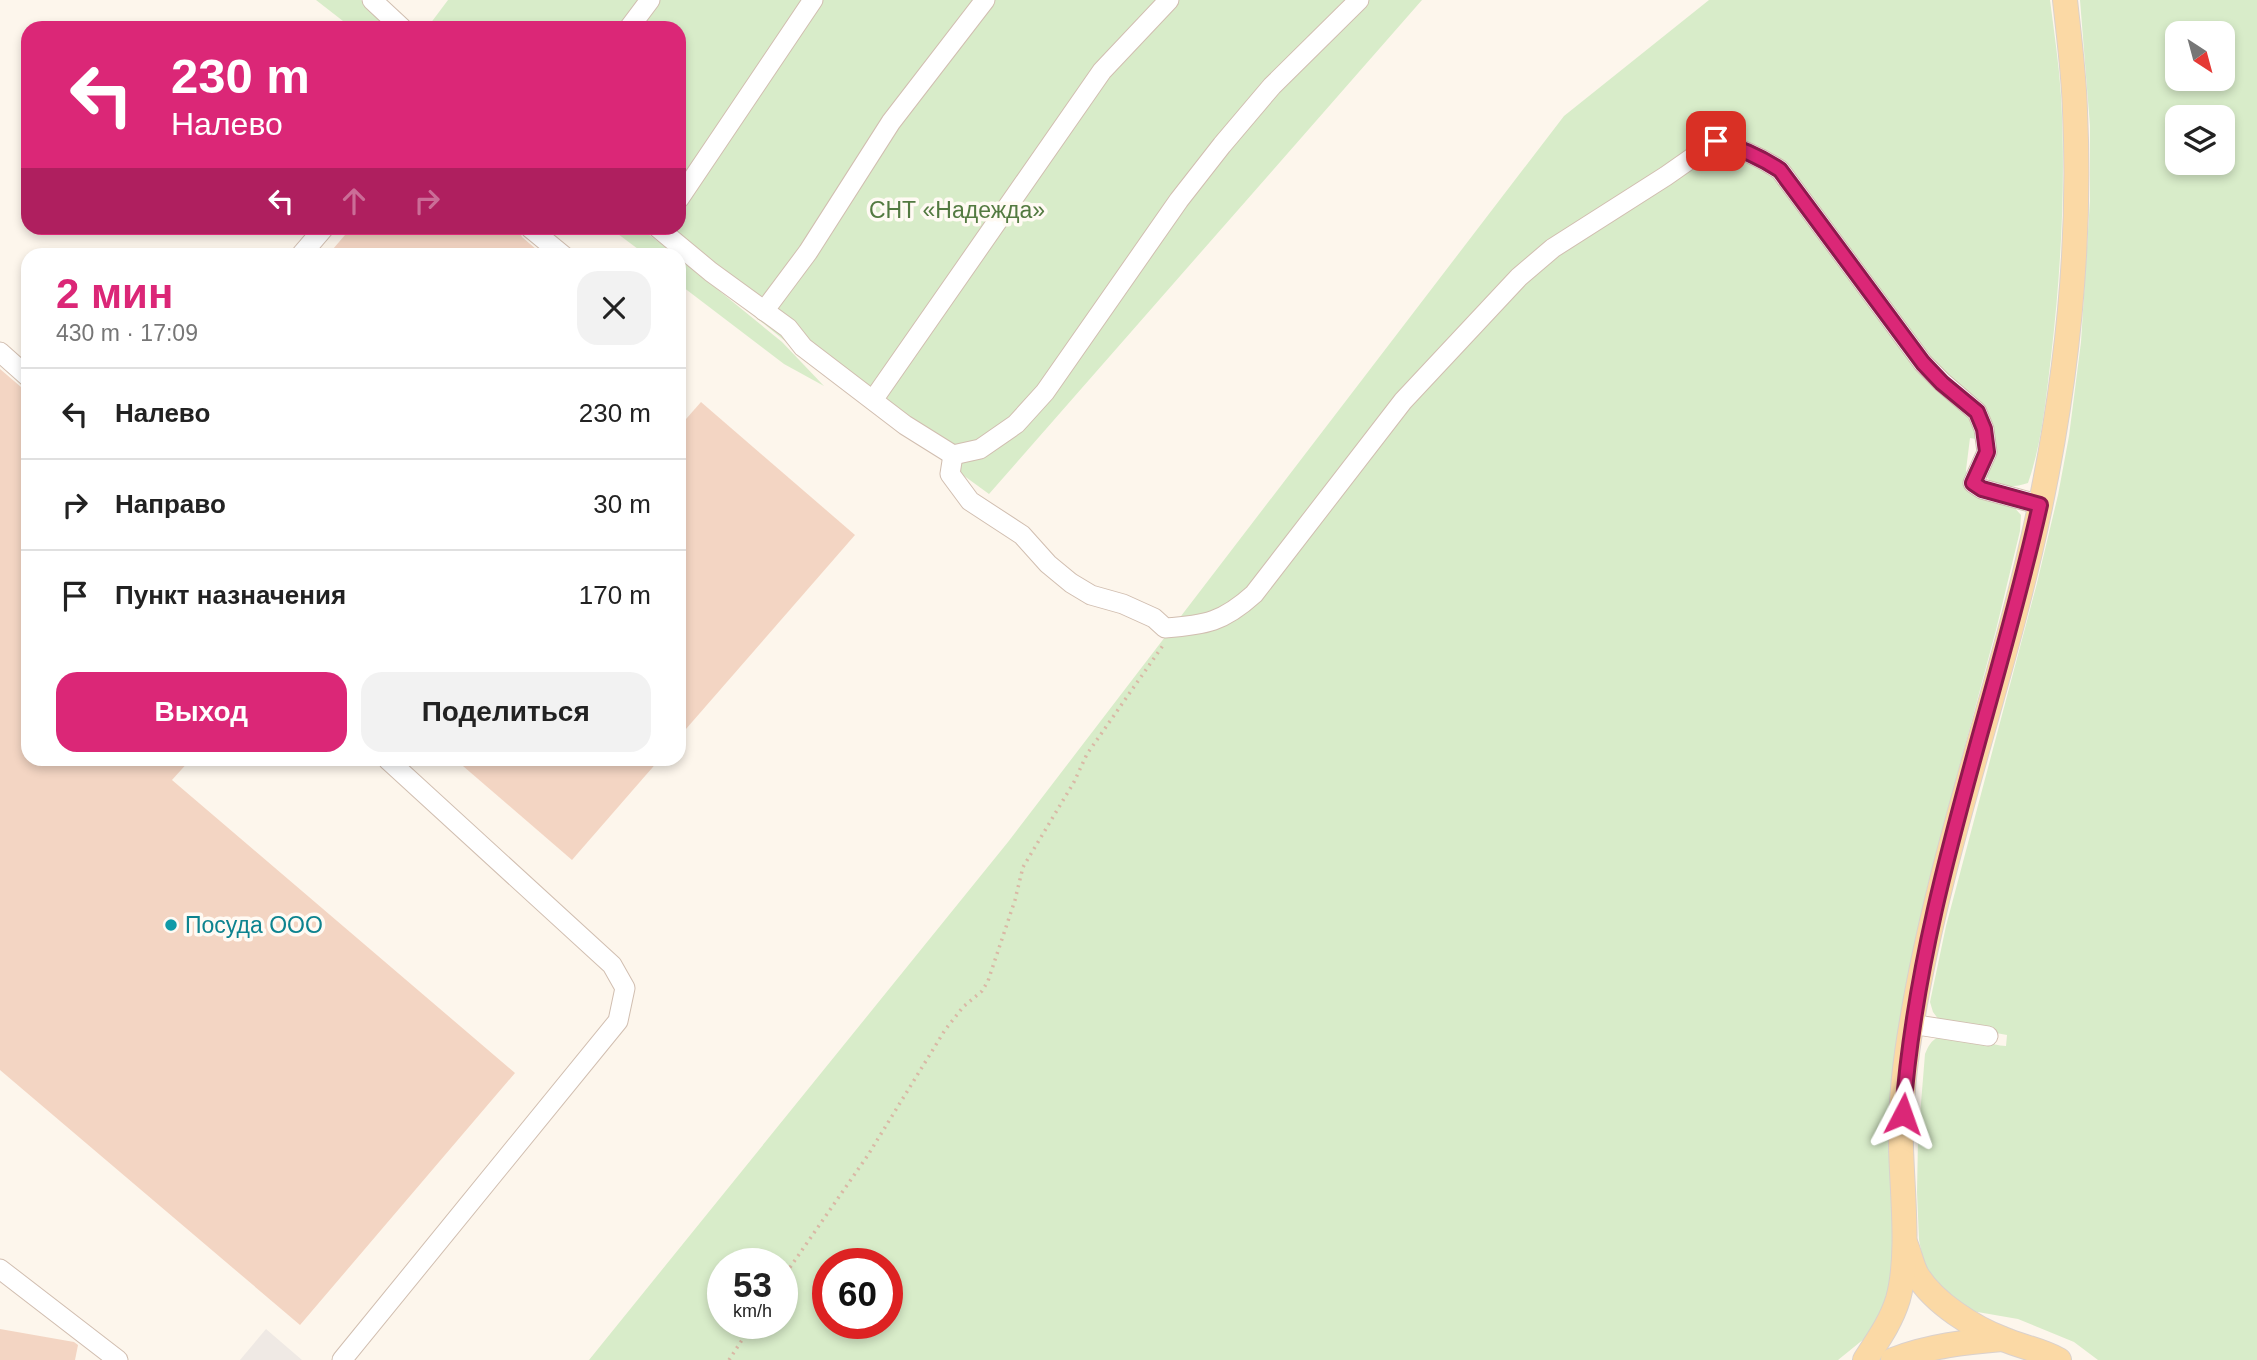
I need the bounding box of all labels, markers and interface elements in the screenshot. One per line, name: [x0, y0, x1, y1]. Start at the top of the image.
north arrow: [2165, 21, 2235, 91]
map controls: [2165, 21, 2235, 175]
icon: left: [56, 49, 147, 140]
text: 230 m: [171, 49, 310, 103]
button: layers: [2165, 105, 2235, 175]
text: Налево: [171, 106, 283, 142]
pin: [1686, 111, 1746, 171]
icon: arrive: [1697, 122, 1735, 160]
icon: left: [262, 182, 300, 220]
icon: ahead: [335, 182, 373, 220]
icon: right: [408, 182, 446, 220]
park label: СНТ «Надежда»: [869, 197, 1045, 223]
text: 2 мин: [56, 270, 173, 317]
button: close: [577, 271, 651, 345]
text: 430 m · 17:09: [56, 320, 198, 346]
icon: left: [56, 395, 94, 433]
text: Налево: [115, 398, 210, 428]
text: 230 m: [579, 398, 651, 428]
icon: right: [56, 486, 94, 524]
text: Направо: [115, 489, 226, 519]
text: 30 m: [593, 489, 651, 519]
icon: arrive: [56, 577, 94, 615]
text: Пункт назначения: [115, 580, 346, 610]
text: 170 m: [579, 580, 651, 610]
button: Выход: [56, 672, 347, 752]
button: Поделиться: [361, 672, 651, 752]
place label: Посуда ООО: [185, 912, 323, 938]
marker: Посуда ООО: [163, 917, 179, 933]
position arrow: [1866, 1077, 1940, 1151]
speed limit sign: 60: [812, 1248, 903, 1339]
text: 53: [733, 1265, 772, 1304]
text: km/h: [733, 1301, 772, 1321]

